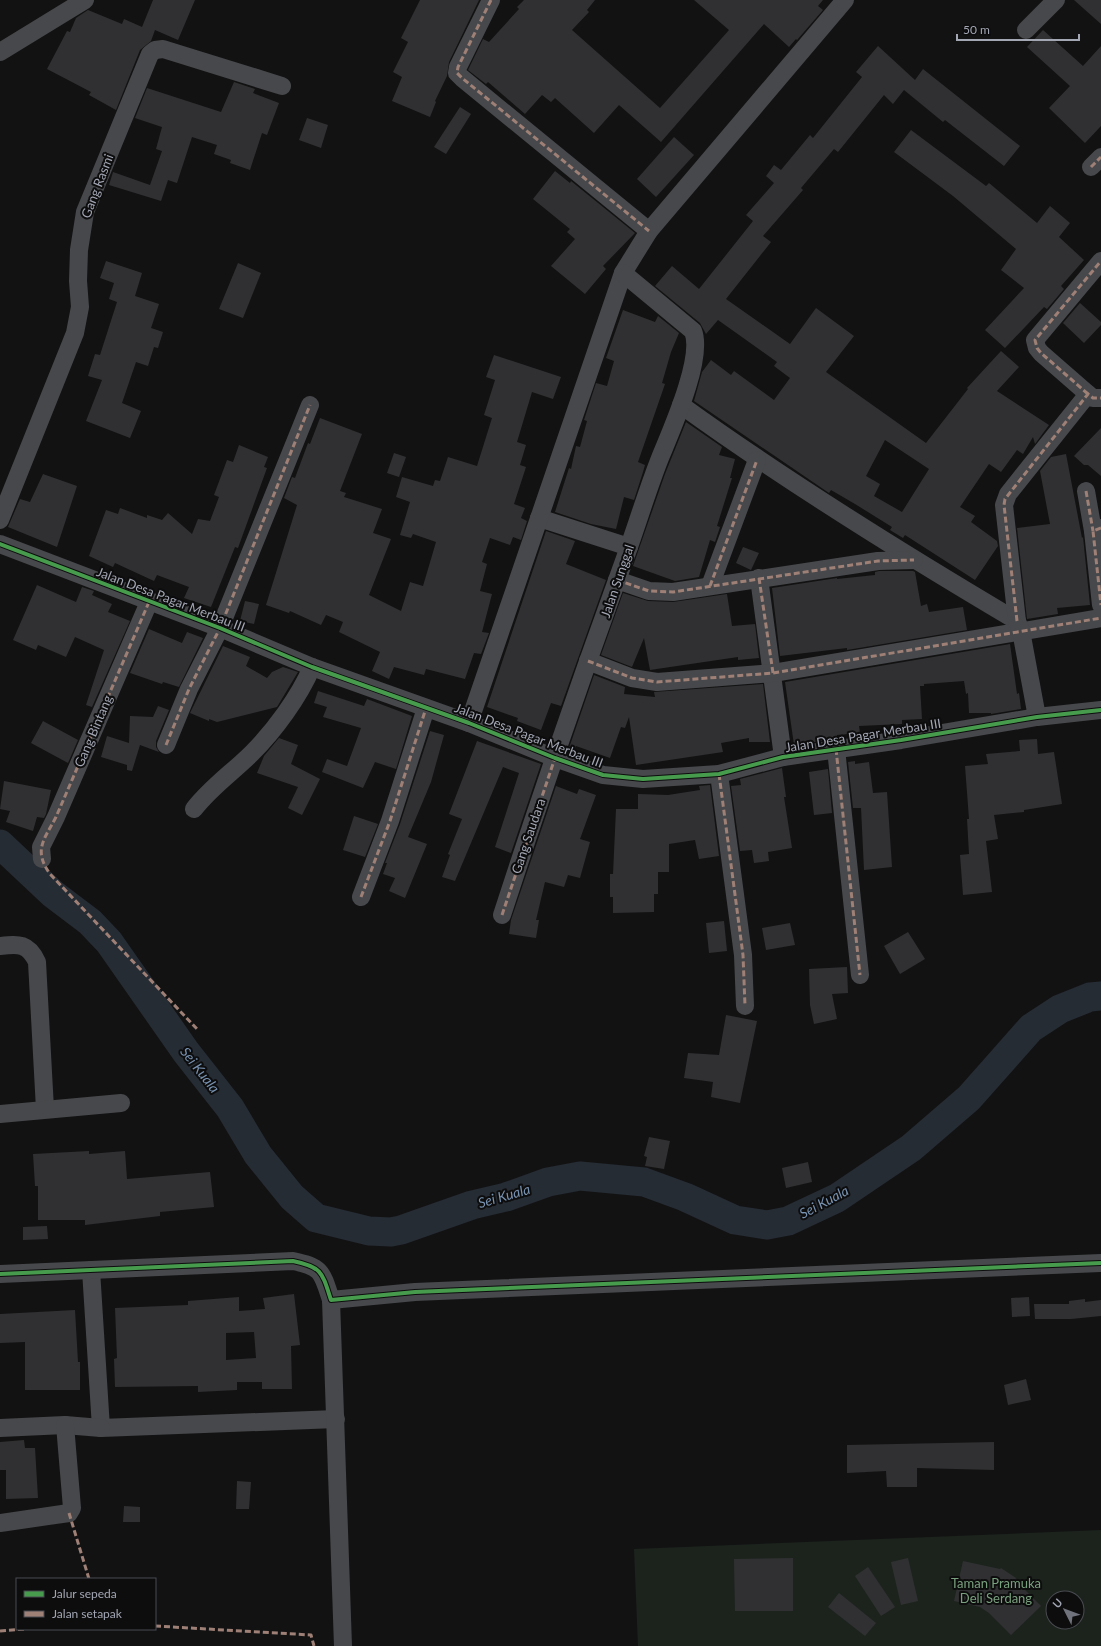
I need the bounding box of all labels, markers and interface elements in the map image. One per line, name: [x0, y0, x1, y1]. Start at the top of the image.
scale bar: [957, 16, 1079, 42]
text: 50 m: [963, 22, 990, 37]
street label: Gang Rasmi: [77, 152, 117, 220]
street label: Jalan Sunggal: [597, 542, 637, 620]
street label: Jalan Desa Pagar Merbau III: [95, 563, 247, 635]
street label: Gang Bintang: [71, 692, 115, 770]
street label: Jalan Desa Pagar Merbau III: [453, 699, 605, 771]
street label: Jalan Desa Pagar Merbau III: [784, 715, 942, 755]
street label: Gang Saudara: [508, 796, 548, 876]
water label: Sei Kuala: [177, 1043, 224, 1096]
water label: Sei Kuala: [476, 1180, 532, 1211]
water label: Sei Kuala: [796, 1182, 851, 1222]
park label: Taman Pramuka Deli Serdang: [951, 1575, 1041, 1606]
legend: [16, 1578, 156, 1630]
text: Jalur sepeda: [52, 1586, 117, 1601]
north arrow: [1045, 1590, 1085, 1630]
text: U: [1050, 1596, 1065, 1610]
text: Jalan setapak: [52, 1606, 123, 1621]

